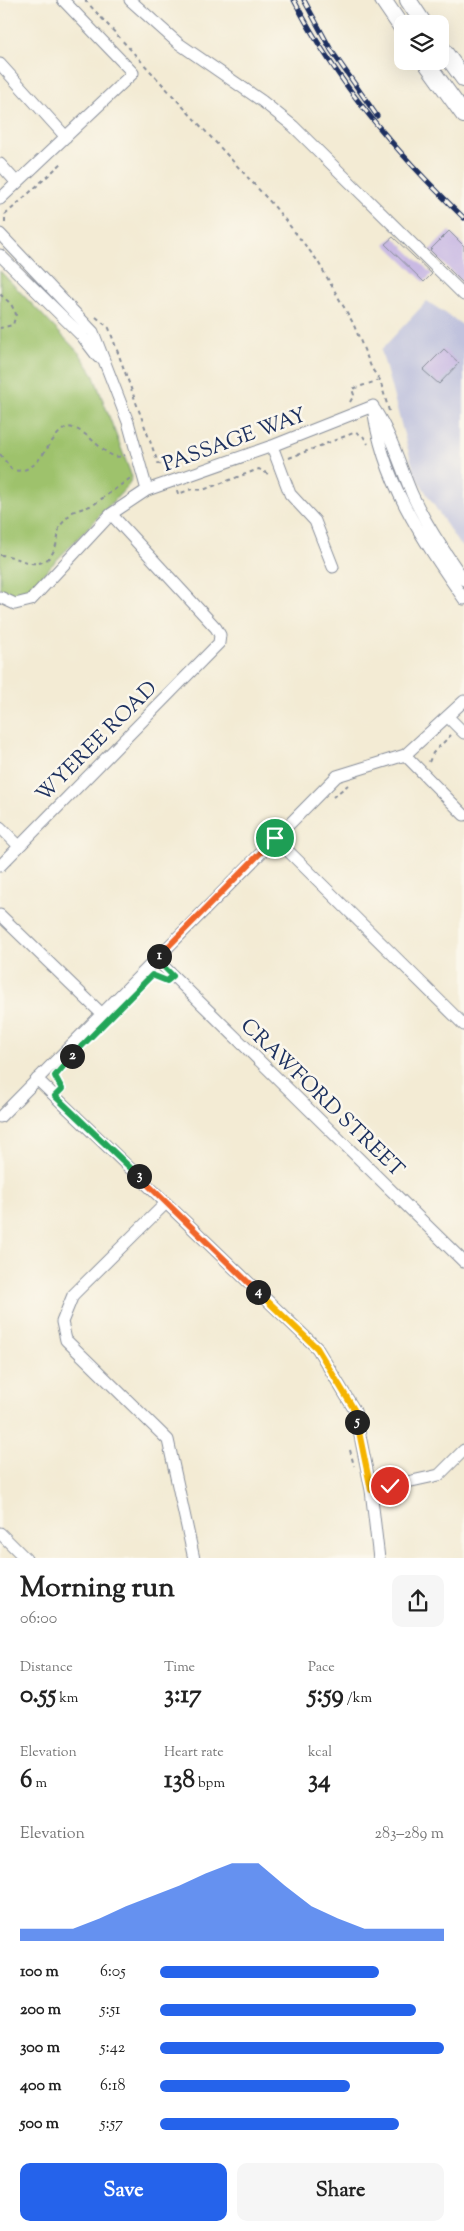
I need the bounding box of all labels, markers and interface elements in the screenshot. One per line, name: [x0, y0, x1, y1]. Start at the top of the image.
map controls: [394, 15, 449, 70]
button: layers: [394, 15, 449, 70]
street label: PASSAGE WAY: [159, 401, 311, 481]
street label: WYEREE ROAD: [30, 675, 165, 810]
pin: [254, 817, 296, 859]
icon: arrive: [261, 824, 289, 852]
pin: 1: [146, 944, 172, 968]
text: 1: [157, 946, 162, 966]
street label: CRAWFORD STREET: [233, 1012, 410, 1185]
pin: 2: [60, 1044, 84, 1068]
text: 2: [69, 1046, 76, 1066]
pin: 3: [126, 1164, 152, 1188]
text: 3: [137, 1166, 142, 1186]
pin: 4: [246, 1280, 270, 1304]
text: 4: [255, 1282, 262, 1302]
pin: 5: [344, 1410, 370, 1434]
text: 5: [355, 1412, 360, 1432]
pin: [369, 1465, 411, 1507]
icon: check: [376, 1472, 404, 1500]
text: Morning run: [20, 1569, 175, 1609]
button: share: [392, 1575, 444, 1627]
text: 06:00: [20, 1608, 57, 1631]
text: Distance: [20, 1658, 73, 1678]
text: Time: [164, 1658, 195, 1678]
text: Pace: [308, 1658, 335, 1678]
text: 0.55: [20, 1678, 56, 1714]
text: 3:17: [164, 1678, 202, 1714]
text: 5:59: [308, 1678, 344, 1714]
text: km: [56, 1689, 78, 1709]
text: /km: [344, 1689, 372, 1709]
text: Elevation: [20, 1743, 77, 1763]
text: Heart rate: [164, 1743, 224, 1763]
text: kcal: [308, 1743, 332, 1763]
text: 6: [20, 1763, 32, 1799]
text: 138: [164, 1763, 195, 1799]
text: 34: [308, 1763, 331, 1799]
text: m: [32, 1774, 47, 1794]
text: bpm: [195, 1774, 225, 1794]
text: Elevation: [20, 1823, 85, 1846]
text: 283–289 m: [374, 1823, 444, 1846]
text: 100 m: [20, 1961, 59, 1984]
text: 6:05: [100, 1961, 126, 1984]
text: 200 m: [20, 1999, 61, 2022]
text: 5:51: [100, 1999, 121, 2022]
text: 300 m: [20, 2037, 60, 2060]
text: 5:42: [100, 2037, 125, 2060]
text: 400 m: [20, 2075, 62, 2098]
text: 6:18: [100, 2075, 125, 2098]
text: 500 m: [20, 2113, 59, 2136]
text: 5:57: [100, 2113, 123, 2136]
button: Save: [20, 2163, 227, 2221]
button: Share: [237, 2163, 444, 2221]

